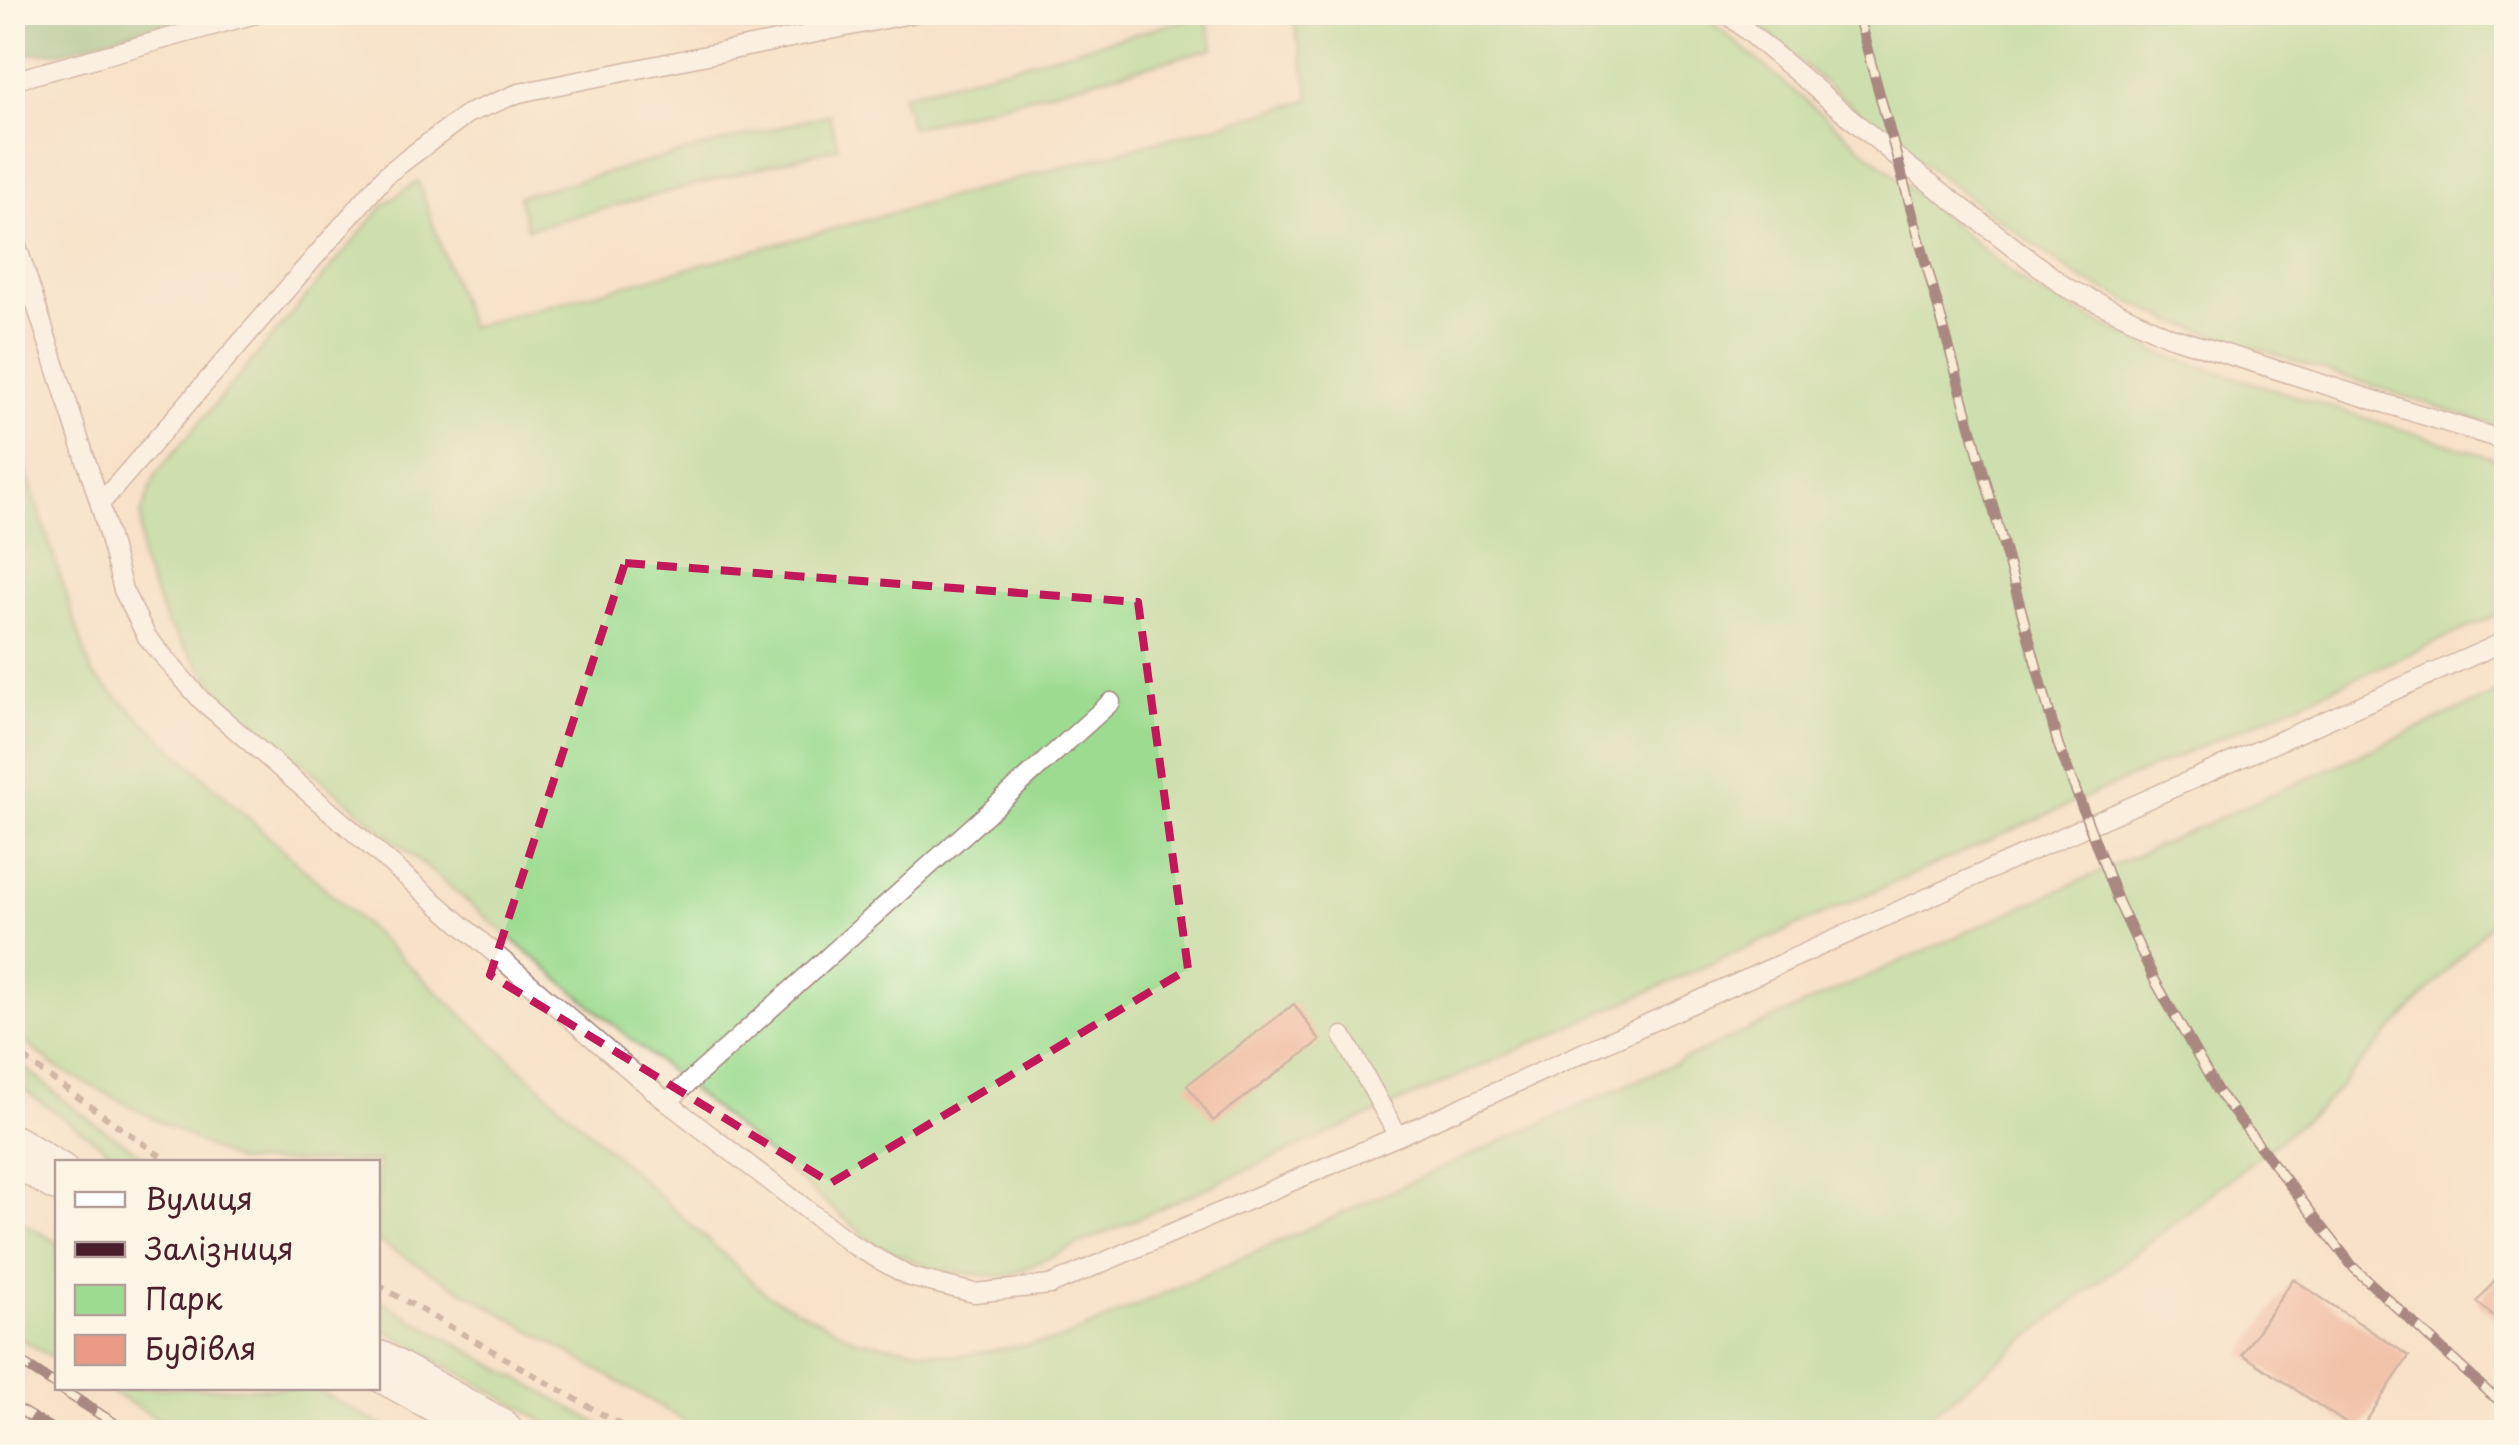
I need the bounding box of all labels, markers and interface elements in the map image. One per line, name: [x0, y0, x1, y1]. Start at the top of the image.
legend: [55, 1160, 380, 1390]
text: Вулиця: [145, 1175, 253, 1220]
text: Залізниця: [144, 1225, 294, 1270]
text: Парк: [145, 1275, 223, 1320]
text: Будівля: [145, 1325, 257, 1370]

